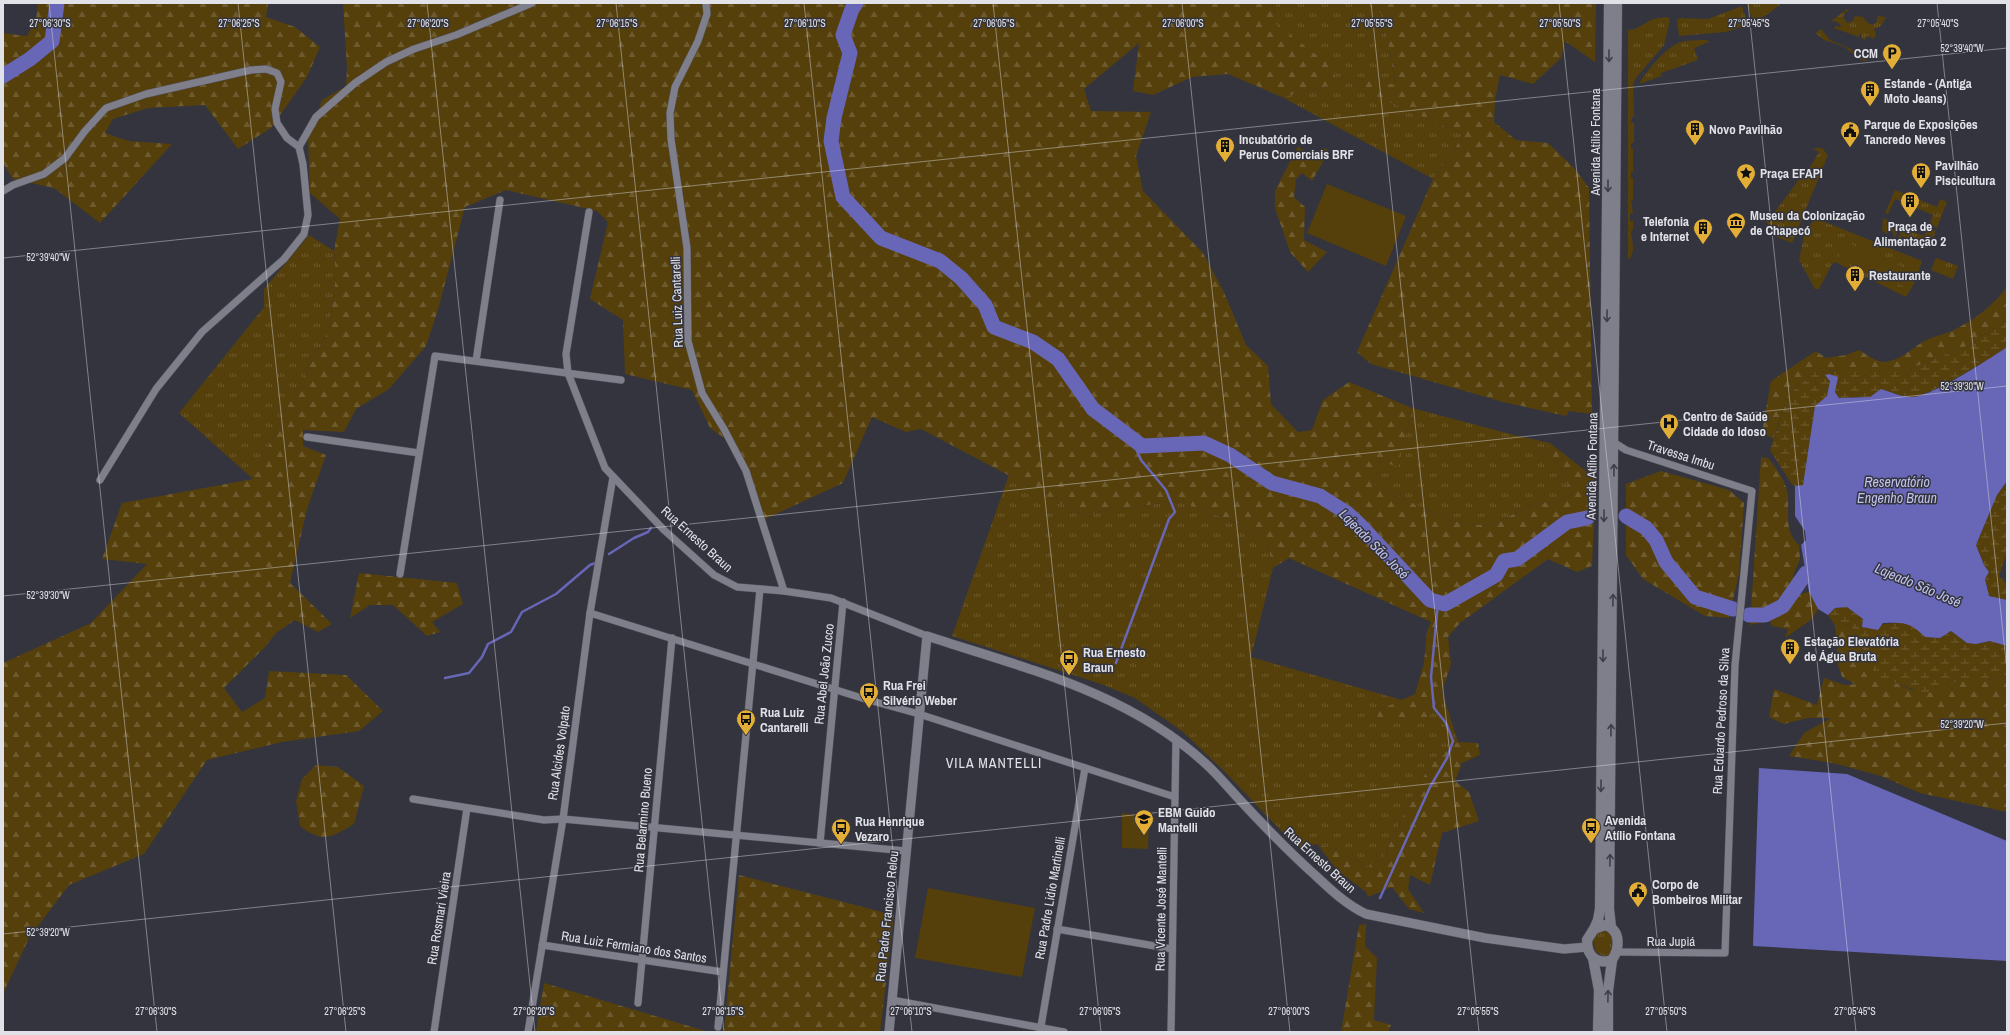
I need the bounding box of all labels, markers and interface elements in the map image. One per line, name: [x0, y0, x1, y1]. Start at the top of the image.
text: 27°06'30"S: [29, 17, 71, 30]
text: 27°06'25"S: [218, 17, 260, 30]
text: 27°06'20"S: [407, 17, 449, 30]
text: 27°06'15"S: [596, 17, 638, 30]
text: 27°06'10"S: [784, 17, 826, 30]
text: 27°06'05"S: [973, 17, 1015, 30]
text: 27°06'00"S: [1162, 17, 1204, 30]
text: 27°05'55"S: [1351, 17, 1393, 30]
text: 27°05'50"S: [1539, 17, 1581, 30]
text: 27°05'45"S: [1728, 17, 1770, 30]
text: 27°05'40"S: [1917, 17, 1959, 30]
parking icon: CCM: [1881, 42, 1903, 70]
text: 52°39'40"W: [1940, 42, 1984, 55]
place label: CCM: [1854, 45, 1878, 62]
one-way arrow: [1605, 49, 1613, 62]
place label: Estande - (Antiga Moto Jeans): [1884, 75, 1972, 107]
building icon: Estande - (Antiga Moto Jeans): [1859, 79, 1881, 107]
street label: Avenida Atílio Fontana: [1587, 88, 1604, 197]
place label: Parque de Exposições Tancredo Neves: [1864, 116, 1978, 148]
building icon: Novo Pavilhão: [1684, 118, 1706, 146]
public building icon: Parque de Exposições Tancredo Neves: [1839, 120, 1861, 148]
place label: Novo Pavilhão: [1709, 121, 1782, 138]
place label: Incubatório de Perus Comerciais BRF: [1239, 131, 1354, 163]
building icon: Incubatório de Perus Comerciais BRF: [1214, 135, 1236, 163]
place label: Pavilhão Piscicultura: [1935, 157, 1996, 189]
building icon: Pavilhão Piscicultura: [1910, 161, 1932, 189]
place icon: Praça EFAPI: [1735, 162, 1757, 190]
place label: Praça EFAPI: [1760, 165, 1823, 182]
one-way arrow: [1604, 179, 1612, 192]
building icon: Praça de Alimentação 2: [1899, 190, 1921, 218]
place label: Museu da Colonização de Chapecó: [1750, 207, 1865, 239]
museum icon: Museu da Colonização de Chapecó: [1725, 211, 1747, 239]
place label: Telefonia e Internet: [1641, 213, 1689, 245]
building icon: Telefonia e Internet: [1692, 217, 1714, 245]
place label: Praça de Alimentação 2: [1874, 218, 1946, 250]
text: 52°39'40"W: [26, 251, 70, 264]
street label: Rua Luiz Cantarelli: [667, 256, 687, 348]
building icon: Restaurante: [1844, 264, 1866, 292]
place label: Restaurante: [1869, 267, 1931, 284]
one-way arrow: [1603, 309, 1610, 322]
text: 52°39'30"W: [1940, 380, 1984, 393]
place label: Centro de Saúde Cidade do Idoso: [1683, 408, 1768, 440]
street label: Avenida Atílio Fontana: [1583, 412, 1601, 521]
hospital icon: Centro de Saúde Cidade do Idoso: [1658, 412, 1680, 440]
street label: Travessa Imbu: [1645, 436, 1717, 474]
one-way arrow: [1610, 464, 1618, 477]
water label: Reservatório Engenho Braun: [1857, 473, 1937, 507]
street label: Rua Ernesto Braun: [658, 502, 736, 576]
water label: Lajeado São José: [1335, 505, 1413, 583]
one-way arrow: [1600, 509, 1608, 522]
water label: Lajeado São José: [1872, 559, 1964, 611]
text: 52°39'30"W: [26, 589, 70, 602]
one-way arrow: [1609, 594, 1617, 607]
street label: Rua Abel João Zucco: [810, 623, 838, 725]
place label: Estação Elevatória de Água Bruta: [1804, 633, 1899, 665]
building icon: Estação Elevatória de Água Bruta: [1779, 637, 1801, 665]
place label: Rua Ernesto Braun: [1083, 644, 1146, 676]
street label: Rua Eduardo Pedroso da Silva: [1709, 647, 1733, 795]
bus stop icon: Rua Ernesto Braun: [1058, 648, 1080, 676]
one-way arrow: [1599, 649, 1607, 662]
place label: Rua Frei Silvério Weber: [883, 677, 958, 709]
bus stop icon: Rua Frei Silvério Weber: [858, 681, 880, 709]
place label: Rua Luiz Cantarelli: [760, 704, 809, 736]
street label: Rua Alcides Volpato: [544, 705, 574, 801]
bus stop icon: Rua Luiz Cantarelli: [735, 708, 757, 736]
text: 52°39'20"W: [1940, 718, 1984, 731]
one-way arrow: [1607, 724, 1615, 737]
district label: VILA MANTELLI: [946, 754, 1042, 772]
street label: Rua Belarmino Bueno: [630, 767, 656, 873]
one-way arrow: [1597, 779, 1605, 792]
place label: EBM Guido Mantelli: [1158, 804, 1215, 836]
school or university icon: EBM Guido Mantelli: [1133, 808, 1155, 836]
place label: Avenida Atílio Fontana: [1605, 812, 1676, 844]
place label: Rua Henrique Vezaro: [855, 813, 924, 845]
bus stop icon: Avenida Atílio Fontana: [1580, 816, 1602, 844]
bus stop icon: Rua Henrique Vezaro: [830, 817, 852, 845]
street label: Rua Ernesto Braun: [1281, 823, 1359, 897]
street label: Rua Padre Lidio Martinelli: [1031, 835, 1069, 961]
street label: Rua Vicente José Mantelli: [1151, 847, 1171, 971]
street label: Rua Padre Francisco Relou: [872, 850, 902, 982]
one-way arrow: [1606, 854, 1614, 867]
street label: Rua Rosmari Vieira: [423, 870, 455, 966]
place label: Corpo de Bombeiros Militar: [1652, 876, 1743, 908]
public building icon: Corpo de Bombeiros Militar: [1627, 880, 1649, 908]
text: 52°39'20"W: [26, 926, 70, 939]
street label: Rua Luiz Fermiano dos Santos: [560, 927, 708, 967]
street label: Rua Jupiá: [1647, 933, 1695, 950]
one-way arrow: [1604, 990, 1612, 1003]
text: 27°06'30"S: [135, 1005, 177, 1018]
text: 27°06'25"S: [324, 1005, 366, 1018]
text: 27°06'20"S: [513, 1005, 555, 1018]
text: 27°06'15"S: [702, 1005, 744, 1018]
text: 27°06'10"S: [890, 1005, 932, 1018]
text: 27°06'05"S: [1079, 1005, 1121, 1018]
text: 27°06'00"S: [1268, 1005, 1310, 1018]
text: 27°05'55"S: [1457, 1005, 1499, 1018]
text: 27°05'50"S: [1645, 1005, 1687, 1018]
text: 27°05'45"S: [1834, 1005, 1876, 1018]

